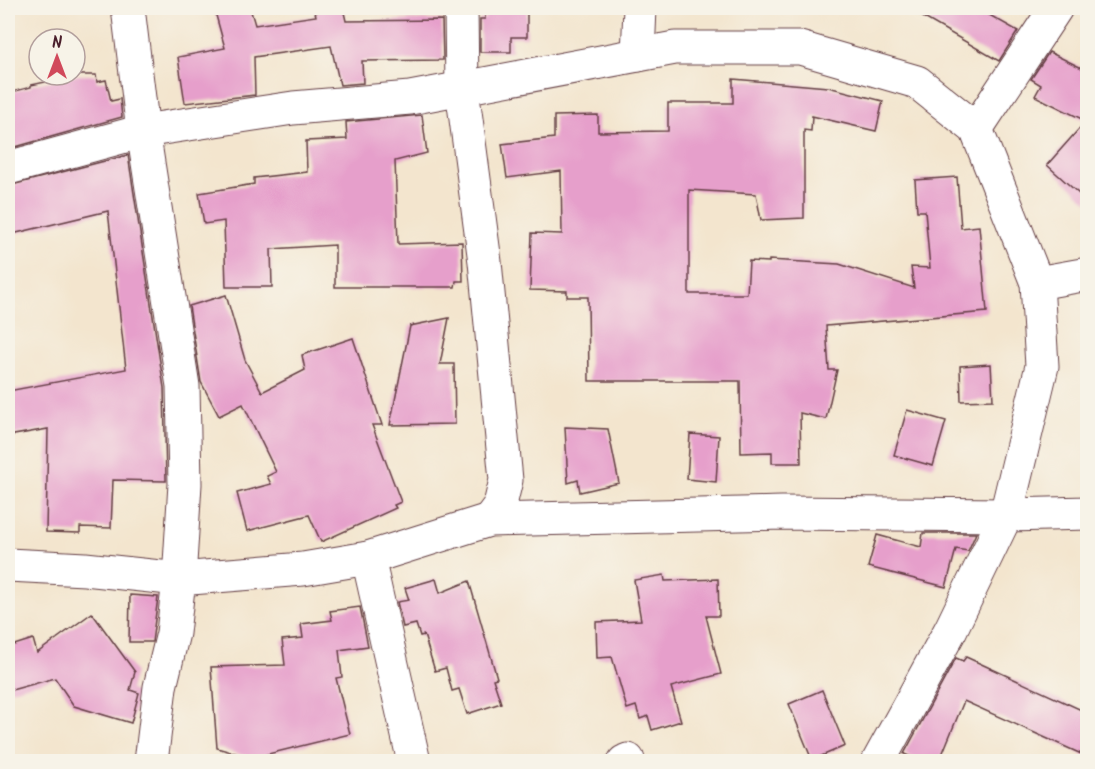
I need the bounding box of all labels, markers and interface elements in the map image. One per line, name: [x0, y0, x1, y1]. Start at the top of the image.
north arrow: [27, 27, 87, 87]
text: N: [52, 31, 62, 56]

